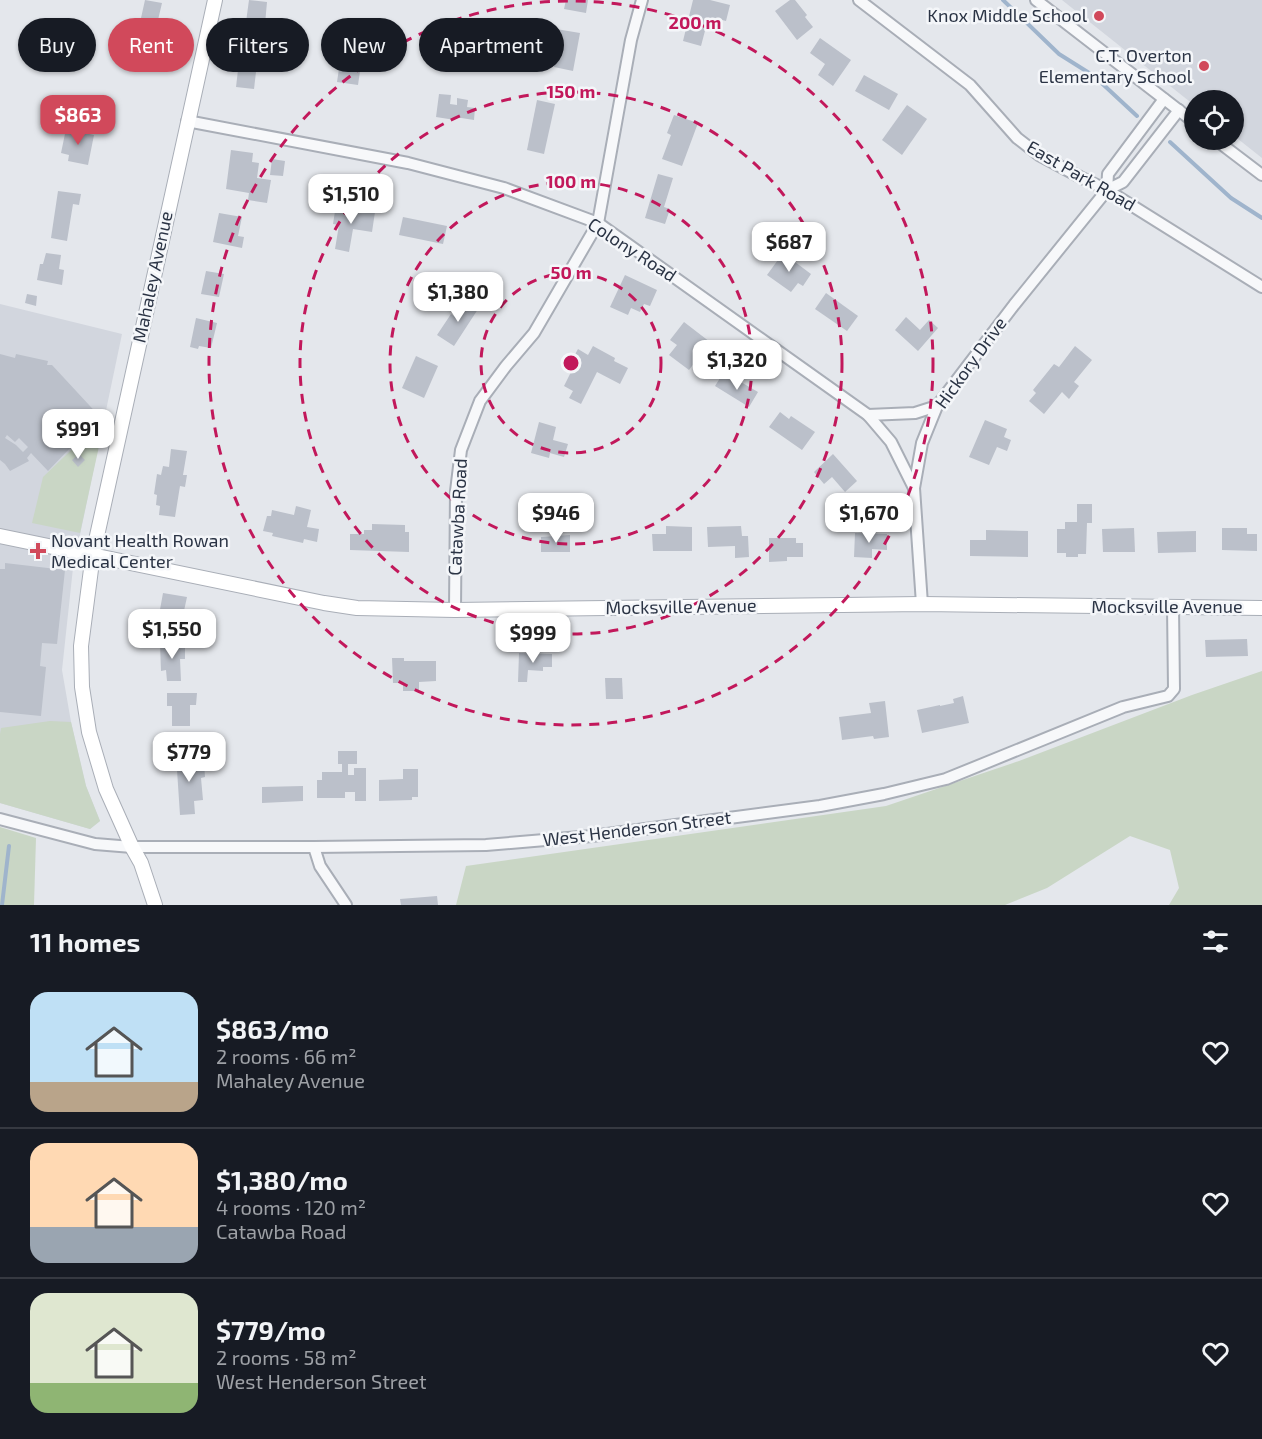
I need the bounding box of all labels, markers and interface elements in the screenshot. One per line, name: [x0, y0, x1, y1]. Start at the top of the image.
place label: Knox Middle School: [927, 4, 1088, 26]
marker: Knox Middle School: [1092, 9, 1106, 23]
text: 200 m: [669, 11, 721, 33]
chip: Buy: [18, 18, 96, 72]
chip: Rent: [108, 18, 194, 72]
chip: Filters: [206, 18, 309, 72]
chip: New: [321, 18, 407, 72]
chip: Apartment: [419, 18, 564, 72]
place label: C.T. Overton Elementary School: [1039, 44, 1193, 87]
marker: C.T. Overton Elementary School: [1197, 59, 1211, 73]
text: 150 m: [547, 80, 595, 102]
map controls: [1184, 90, 1244, 150]
button: locate: [1184, 90, 1244, 150]
pin: $863: [42, 95, 114, 146]
text: $863: [54, 102, 102, 126]
street label: East Park Road: [1023, 135, 1140, 215]
text: 100 m: [546, 170, 596, 192]
pin: $1,510: [302, 174, 400, 225]
text: $1,510: [322, 181, 380, 205]
street label: Mahaley Avenue: [127, 209, 177, 345]
street label: Colony Road: [584, 212, 681, 286]
pin: $687: [753, 222, 825, 273]
text: $687: [766, 229, 812, 253]
text: 50 m: [550, 261, 592, 283]
pin: $1,380: [409, 272, 507, 323]
text: $1,380: [427, 279, 489, 303]
street label: Hickory Drive: [930, 312, 1011, 412]
pin: $1,320: [688, 340, 786, 391]
text: $1,320: [707, 347, 767, 371]
centre of rings: [561, 353, 581, 373]
pin: $991: [42, 409, 114, 460]
text: $991: [56, 416, 100, 440]
street label: Catawba Road: [443, 458, 471, 576]
pin: $946: [520, 493, 592, 544]
pin: $1,670: [820, 493, 918, 544]
text: $946: [532, 500, 580, 524]
text: $1,670: [839, 500, 899, 524]
place label: Novant Health Rowan Medical Center: [51, 529, 229, 572]
marker: Novant Health Rowan Medical Center: [29, 542, 47, 560]
street label: Mocksville Avenue: [605, 594, 757, 618]
street label: Mocksville Avenue: [1091, 595, 1243, 617]
pin: $1,550: [123, 609, 221, 660]
pin: $999: [497, 613, 569, 664]
text: $1,550: [142, 616, 202, 640]
text: $999: [510, 620, 557, 644]
pin: $779: [153, 732, 225, 783]
text: $779: [167, 739, 211, 763]
street label: West Henderson Street: [541, 806, 732, 850]
icon: filters: [1199, 925, 1232, 958]
text: 11 homes: [30, 926, 140, 957]
text: $863/mo: [216, 1013, 329, 1044]
icon: home: [78, 1016, 150, 1088]
icon: heart: [1199, 1036, 1232, 1069]
text: 2 rooms · 66 m²: [216, 1044, 357, 1068]
text: Mahaley Avenue: [216, 1068, 365, 1092]
text: $1,380/mo: [216, 1164, 348, 1195]
icon: home: [78, 1167, 150, 1239]
icon: heart: [1199, 1187, 1232, 1220]
text: 4 rooms · 120 m²: [216, 1195, 366, 1219]
text: Catawba Road: [216, 1219, 346, 1243]
text: $779/mo: [216, 1314, 326, 1345]
icon: home: [78, 1317, 150, 1389]
icon: heart: [1199, 1337, 1232, 1370]
text: 2 rooms · 58 m²: [216, 1345, 357, 1369]
text: West Henderson Street: [216, 1369, 427, 1393]

